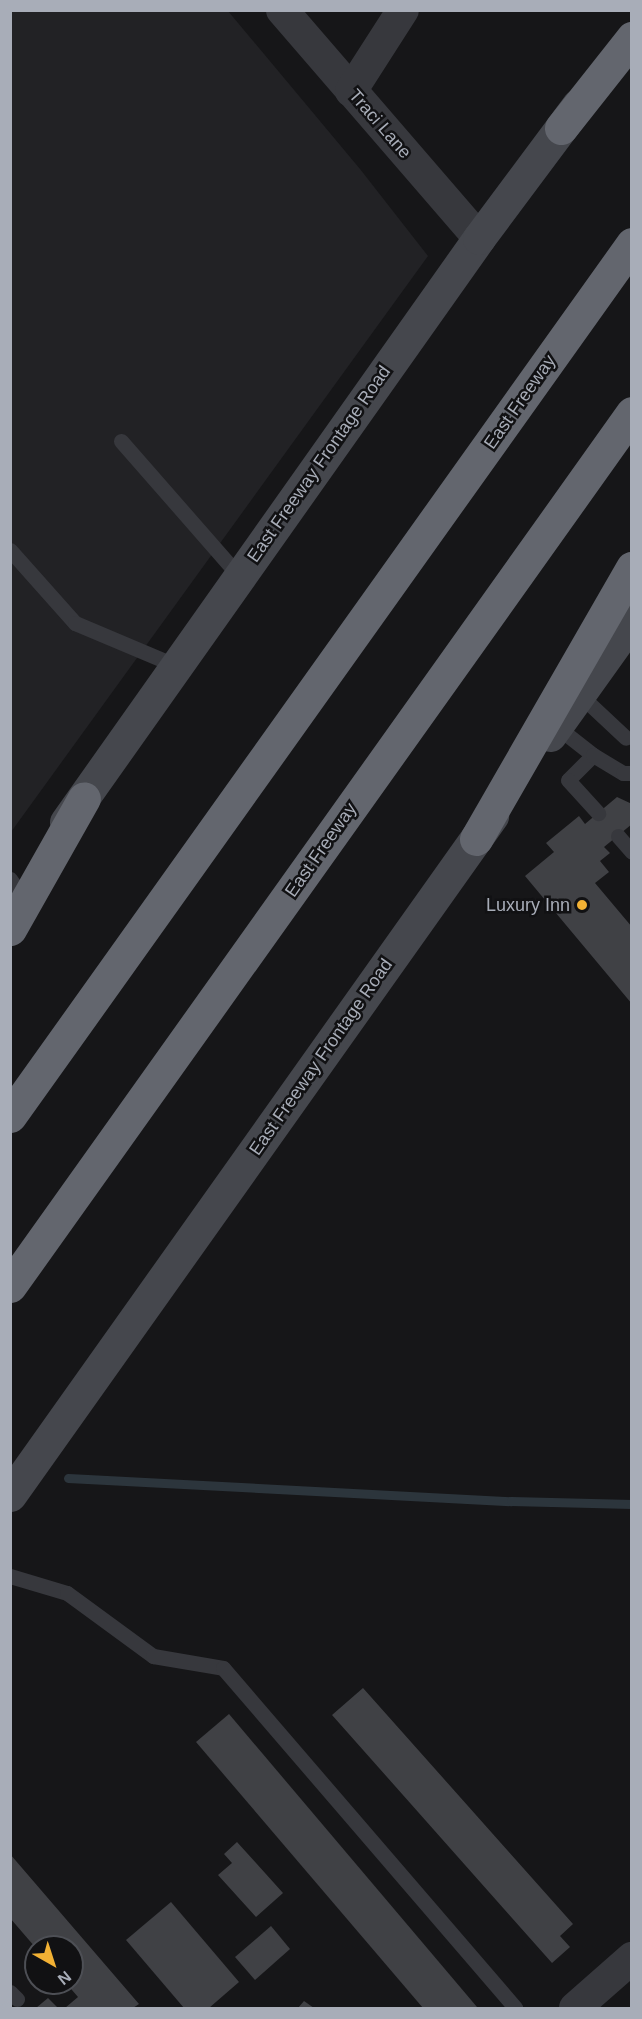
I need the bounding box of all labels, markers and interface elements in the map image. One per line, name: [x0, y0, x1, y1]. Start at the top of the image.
street label: Traci Lane: [344, 85, 416, 163]
street label: East Freeway: [480, 351, 560, 453]
street label: East Freeway Frontage Road: [243, 362, 395, 566]
street label: East Freeway: [281, 799, 361, 901]
place label: Luxury Inn: [486, 894, 570, 916]
marker: Luxury Inn: [575, 898, 589, 912]
street label: East Freeway Frontage Road: [245, 955, 397, 1159]
north arrow: [24, 1935, 84, 1995]
text: N: [55, 1968, 74, 1988]

